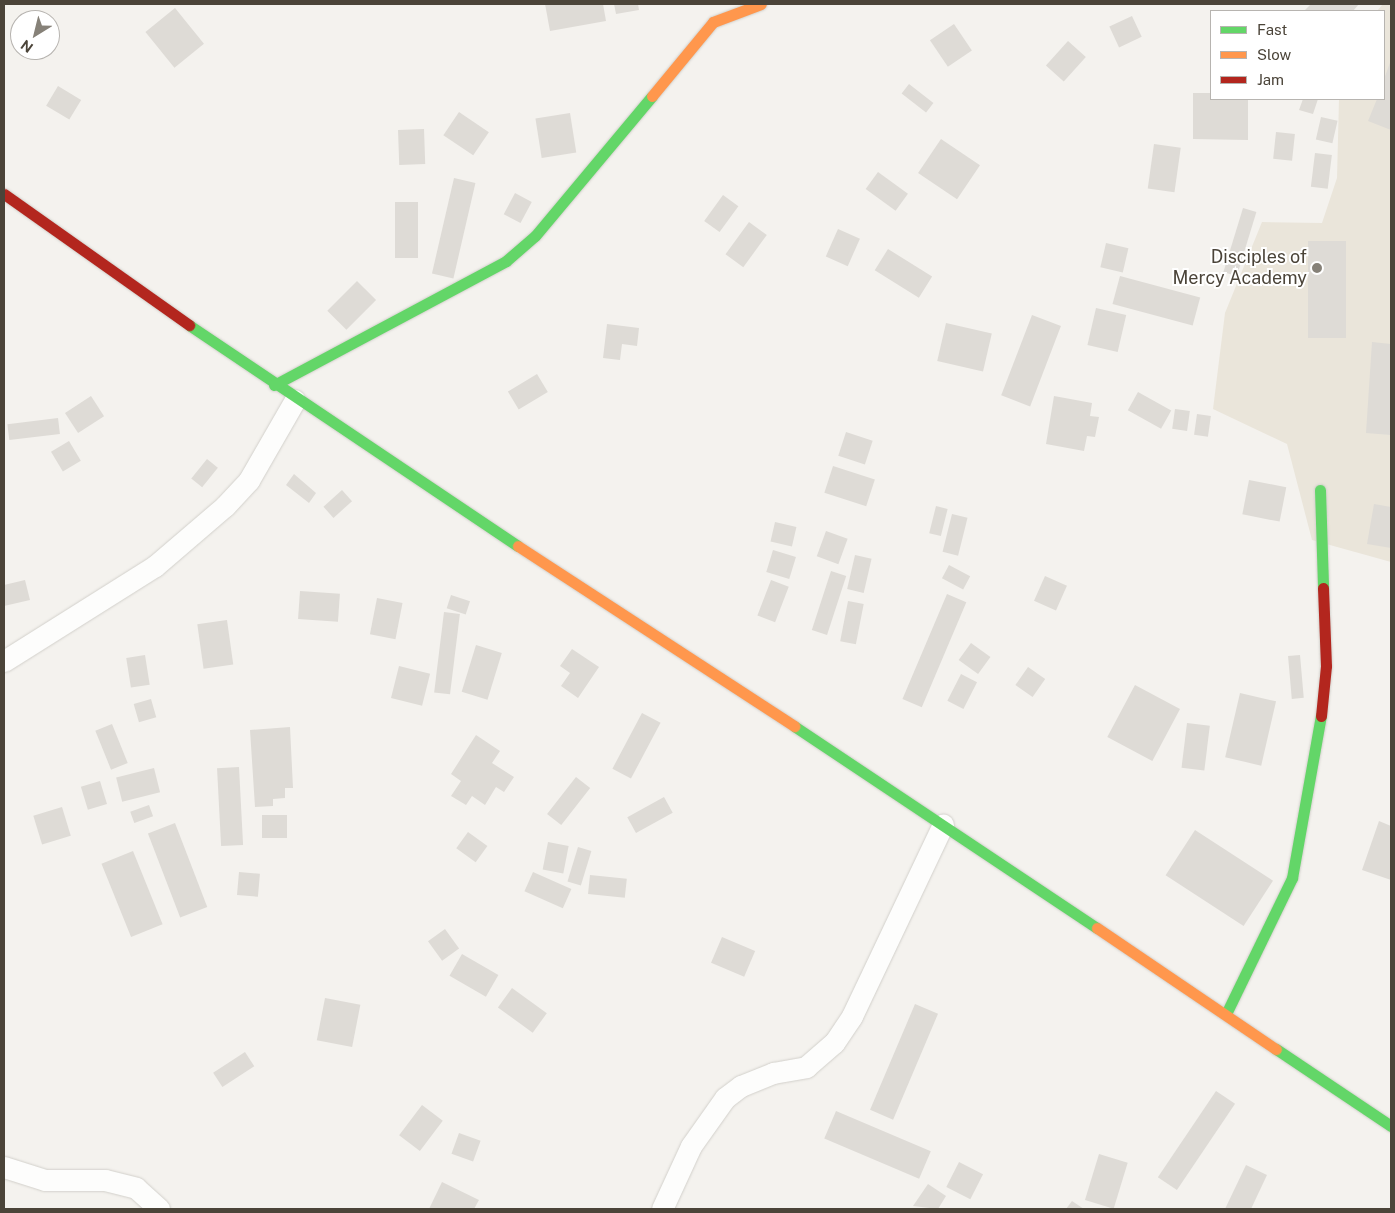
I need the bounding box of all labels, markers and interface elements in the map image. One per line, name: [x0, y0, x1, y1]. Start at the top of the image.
north arrow: [10, 10, 60, 60]
legend: [1210, 10, 1385, 100]
text: Fast: [1257, 21, 1287, 38]
text: N: [18, 37, 36, 56]
text: Slow: [1257, 46, 1291, 63]
text: Jam: [1257, 71, 1284, 88]
place label: Disciples of Mercy Academy: [1172, 247, 1307, 290]
marker: Disciples of Mercy Academy: [1311, 262, 1323, 274]

